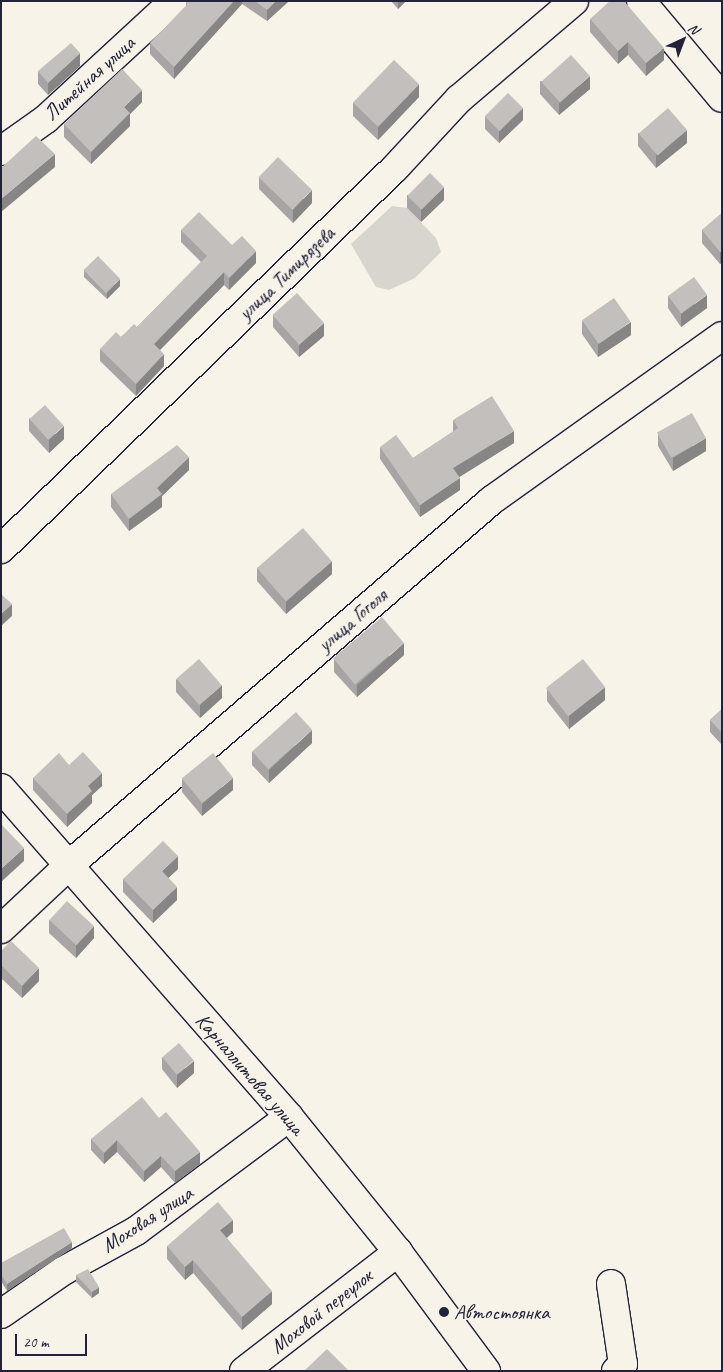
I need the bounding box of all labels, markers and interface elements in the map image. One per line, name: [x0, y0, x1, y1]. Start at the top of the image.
north arrow: [658, 15, 708, 65]
text: N: [685, 19, 703, 38]
street label: Литейная улица: [37, 30, 141, 126]
street label: улица Тимирязева: [233, 221, 339, 325]
street label: улица Гоголя: [312, 583, 392, 657]
street label: Карналлитовая улица: [190, 1008, 310, 1140]
street label: Моховая улица: [96, 1180, 198, 1258]
street label: Моховой переулок: [265, 1263, 377, 1359]
place label: Автостоянка: [454, 1299, 550, 1325]
marker: Автостоянка: [438, 1306, 450, 1318]
scale bar: [18, 1324, 90, 1356]
text: 20 m: [23, 1333, 49, 1352]

